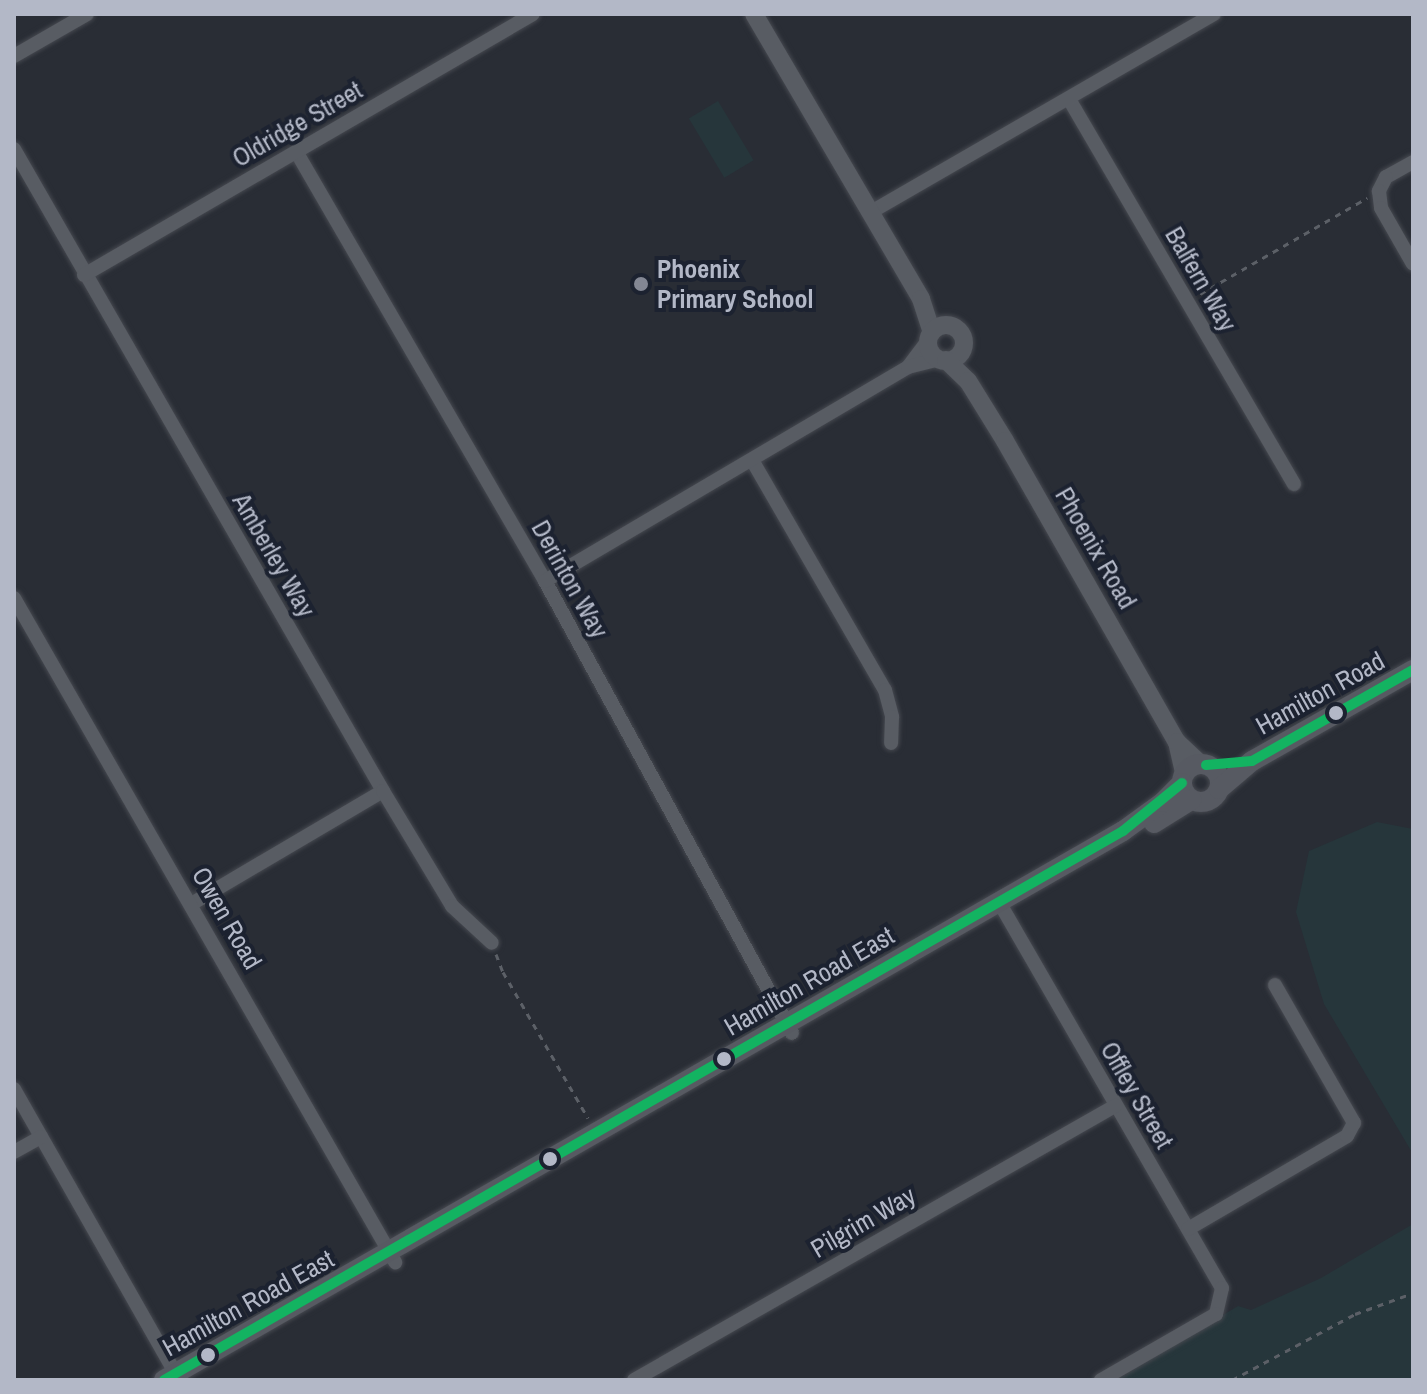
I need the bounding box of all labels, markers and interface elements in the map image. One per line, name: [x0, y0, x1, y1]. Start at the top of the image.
street label: Oldridge Street: [227, 74, 367, 174]
street label: Balfern Way: [1159, 221, 1243, 337]
place label: Phoenix Primary School: [657, 253, 813, 314]
marker: Phoenix Primary School: [632, 275, 650, 293]
street label: Phoenix Road: [1049, 482, 1143, 614]
street label: Amberley Way: [226, 488, 322, 622]
street label: Derinton Way: [525, 515, 615, 643]
street label: Hamilton Road: [1250, 645, 1390, 741]
unlabelled marker: [1328, 705, 1344, 721]
street label: Owen Road: [185, 861, 269, 975]
street label: Hamilton Road East: [719, 920, 899, 1042]
street label: Offley Street: [1094, 1036, 1180, 1154]
unlabelled marker: [716, 1051, 732, 1067]
unlabelled marker: [542, 1151, 558, 1167]
street label: Pilgrim Way: [805, 1180, 921, 1264]
street label: Hamilton Road East: [157, 1243, 339, 1363]
unlabelled marker: [200, 1347, 216, 1363]

